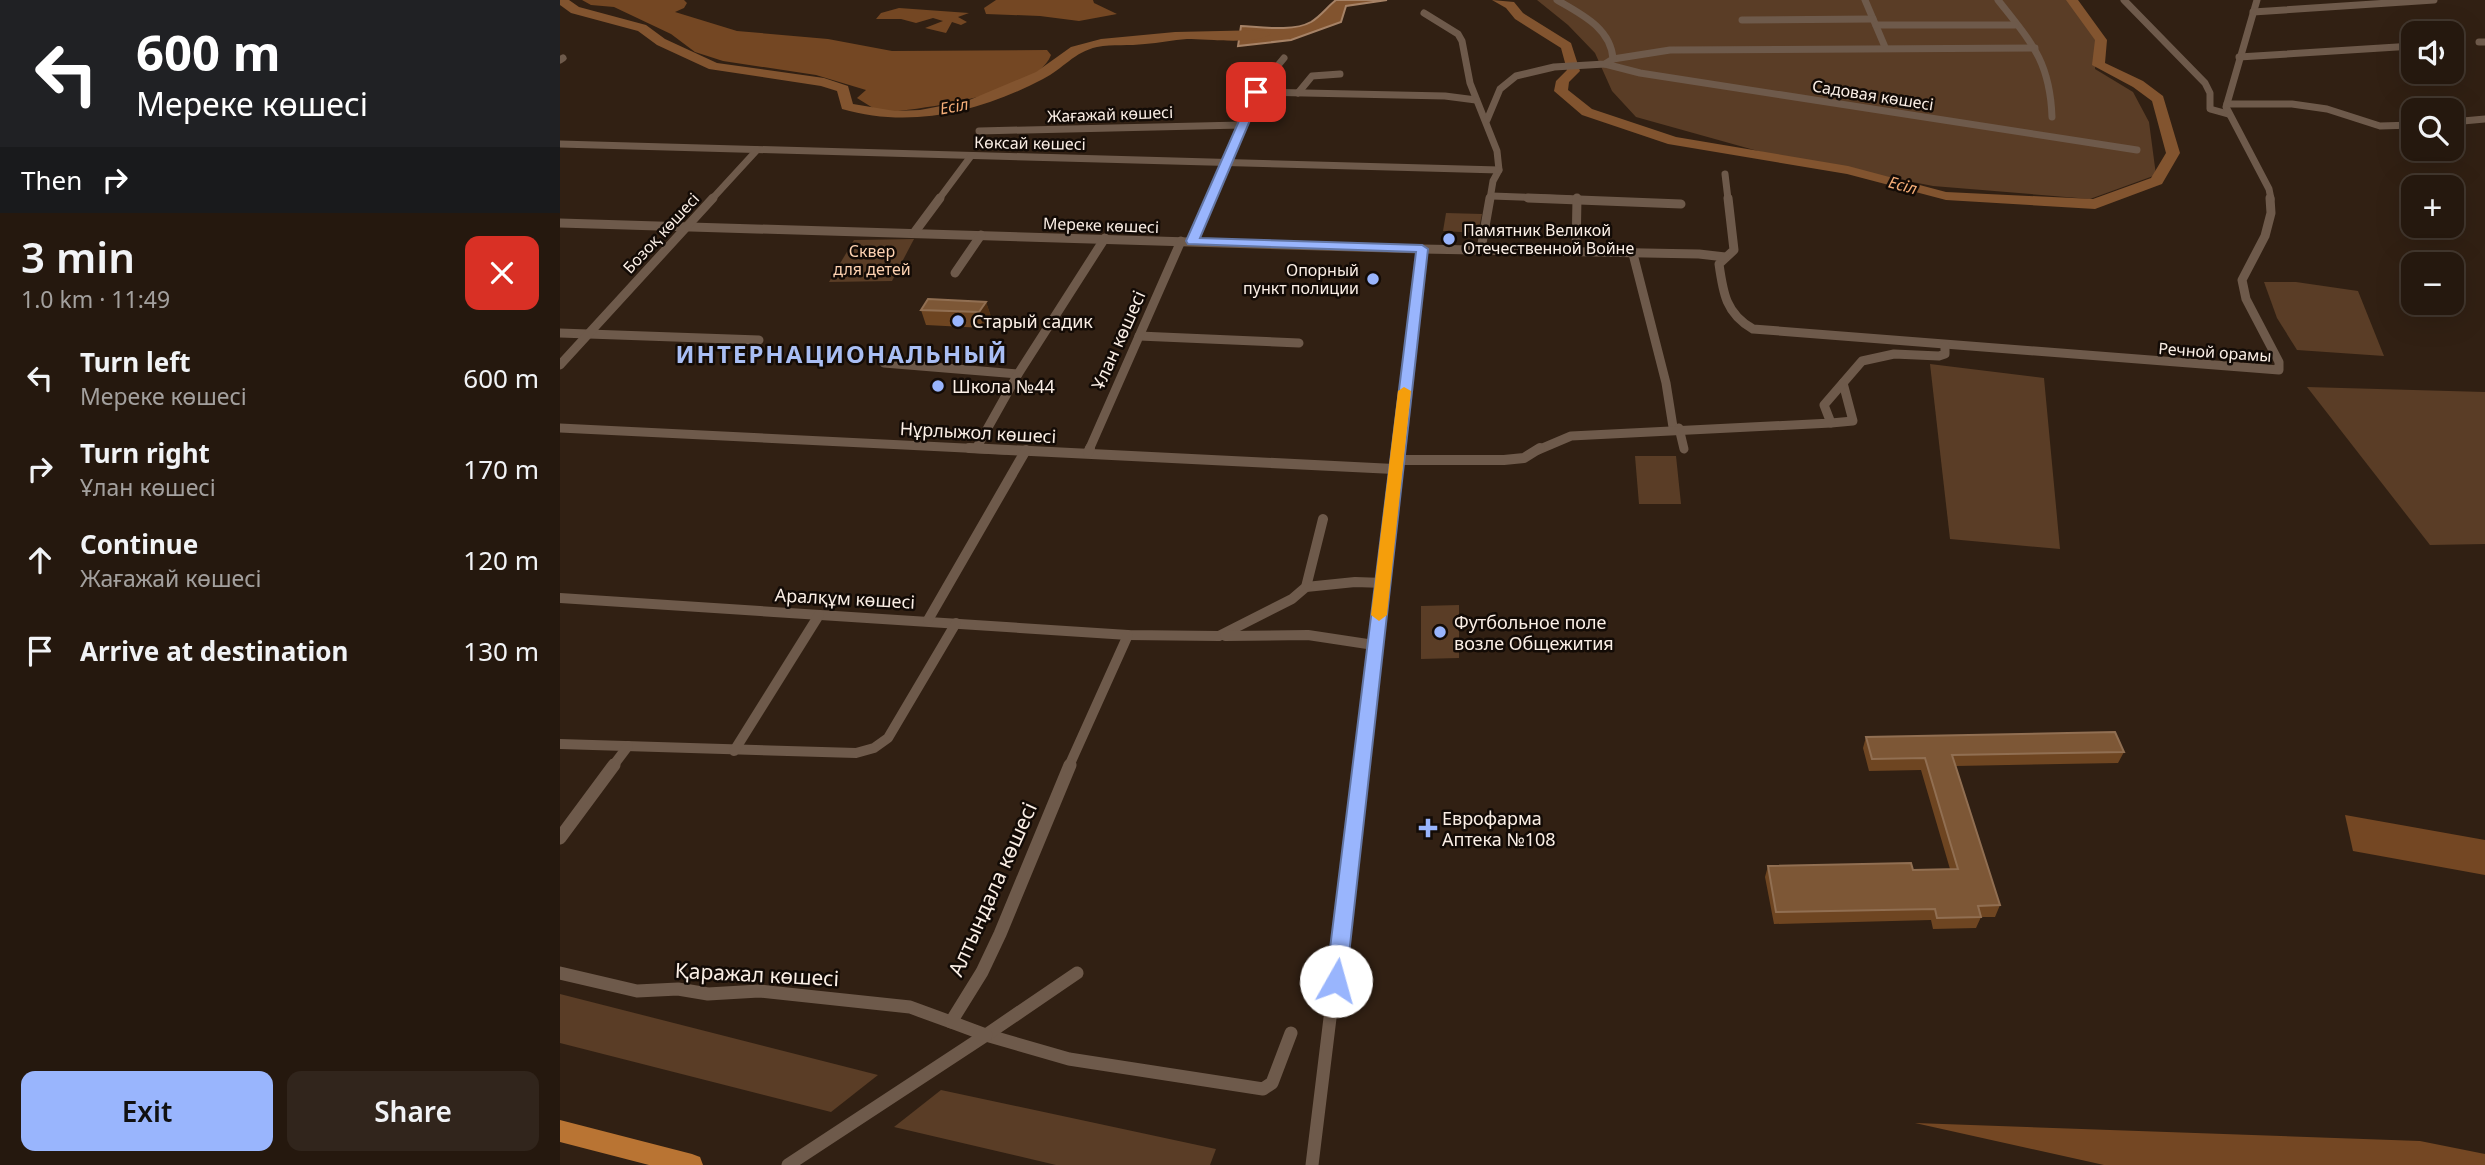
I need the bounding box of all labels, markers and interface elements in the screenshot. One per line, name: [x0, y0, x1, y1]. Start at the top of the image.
text: 600 m: [136, 19, 281, 85]
map controls: [2401, 21, 2464, 315]
button: sound: [2401, 21, 2464, 84]
icon: left: [21, 28, 112, 119]
pin: [1226, 62, 1286, 122]
icon: arrive: [1237, 73, 1275, 111]
street label: Садовая көшесі: [1811, 75, 1935, 115]
text: Мереке көшесі: [136, 82, 368, 125]
water label: Есіл: [938, 93, 970, 119]
button: search: [2401, 98, 2464, 161]
street label: Жағажай көшесі: [1047, 101, 1173, 127]
street label: Көксай көшесі: [974, 131, 1086, 155]
icon: right: [96, 161, 134, 199]
text: Then: [21, 162, 82, 198]
water label: Есіл: [1886, 171, 1920, 199]
button: +: [2401, 175, 2464, 238]
street label: Бозоқ көшесі: [618, 188, 704, 278]
street label: Мереке көшесі: [1043, 212, 1159, 238]
place label: Памятник Великой Отечественной Войне: [1463, 219, 1634, 259]
text: 3 min: [21, 228, 135, 285]
marker: Памятник Великой Отечественной Войне: [1441, 231, 1457, 247]
button: close: [465, 236, 539, 310]
park label: Сквер для детей: [833, 240, 911, 280]
button: −: [2401, 252, 2464, 315]
place label: Опорный пункт полиции: [1243, 259, 1359, 299]
marker: Опорный пункт полиции: [1365, 271, 1381, 287]
text: 1.0 km · 11:49: [21, 283, 170, 315]
street label: Ұлан көшесі: [1085, 287, 1151, 393]
place label: Старый садик: [972, 309, 1093, 333]
marker: Старый садик: [950, 313, 966, 329]
district label: ИНТЕРНАЦИОНАЛЬНЫЙ: [676, 337, 1008, 370]
street label: Речной орамы: [2158, 337, 2272, 367]
text: Turn left: [80, 344, 191, 380]
icon: left: [21, 359, 59, 397]
text: 600 m: [463, 360, 539, 396]
place label: Школа №44: [952, 374, 1055, 398]
marker: Школа №44: [930, 378, 946, 394]
text: Мереке көшесі: [80, 380, 247, 412]
street label: Нұрлыжол көшесі: [899, 416, 1057, 448]
text: Turn right: [80, 435, 210, 471]
icon: right: [21, 450, 59, 488]
text: 170 m: [463, 451, 539, 487]
text: Ұлан көшесі: [80, 471, 216, 503]
text: Continue: [80, 526, 198, 562]
icon: ahead: [21, 541, 59, 579]
text: 120 m: [463, 542, 539, 578]
text: Жағажай көшесі: [80, 562, 261, 594]
street label: Аралқұм көшесі: [774, 582, 916, 614]
place label: Футбольное поле возле Общежития: [1454, 610, 1614, 655]
marker: Футбольное поле возле Общежития: [1432, 624, 1448, 640]
icon: arrive: [21, 632, 59, 670]
text: Arrive at destination: [80, 633, 349, 669]
text: 130 m: [463, 633, 539, 669]
street label: Алтындала көшесі: [941, 798, 1043, 980]
place label: Еврофарма Аптека №108: [1442, 806, 1556, 851]
marker: Еврофарма Аптека №108: [1420, 820, 1436, 836]
position arrow: [1299, 944, 1373, 1018]
street label: Қаражал көшесі: [674, 956, 840, 992]
button: Exit: [21, 1071, 273, 1151]
button: Share: [287, 1071, 539, 1151]

